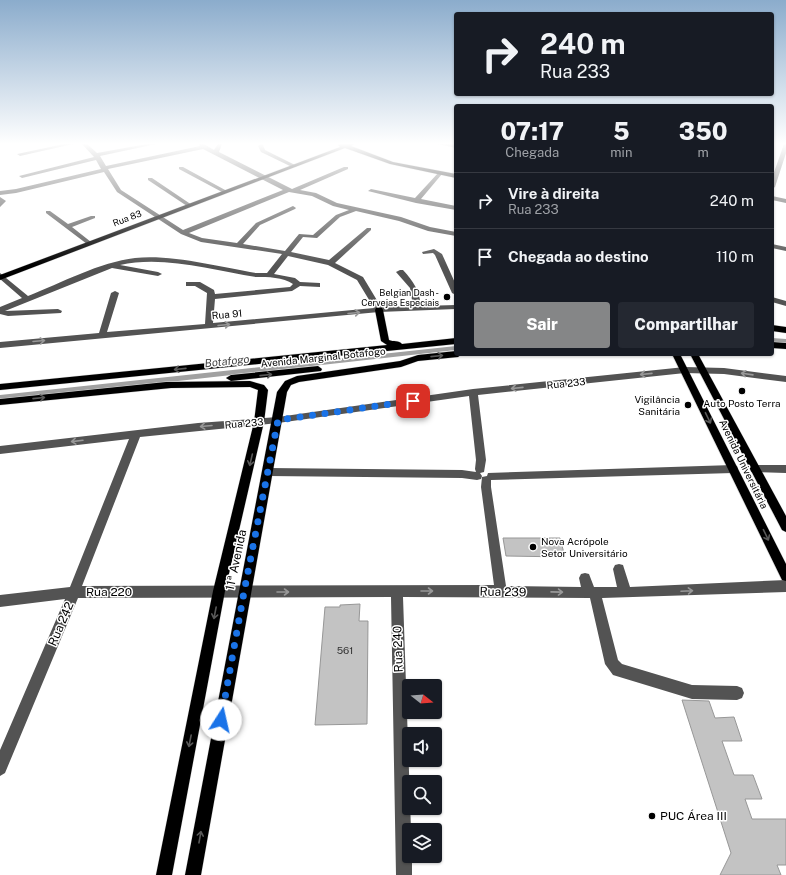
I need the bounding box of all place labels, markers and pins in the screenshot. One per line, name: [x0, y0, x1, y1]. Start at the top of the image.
place label: Belgian Dash - Cervejas Especiais: [361, 287, 439, 308]
marker: Belgian Dash - Cervejas Especiais: [442, 292, 452, 302]
pin: [396, 384, 430, 418]
marker: Auto Posto Terra: [737, 386, 747, 396]
place label: Vigilância Sanitária: [634, 393, 680, 417]
place label: Auto Posto Terra: [703, 397, 781, 409]
marker: Vigilância Sanitária: [683, 400, 693, 410]
place label: Nova Acrópole Setor Universitário: [541, 535, 628, 559]
marker: Nova Acrópole Setor Universitário: [528, 542, 538, 552]
place label: PUC Área III: [660, 809, 727, 823]
marker: PUC Área III: [647, 811, 657, 821]

